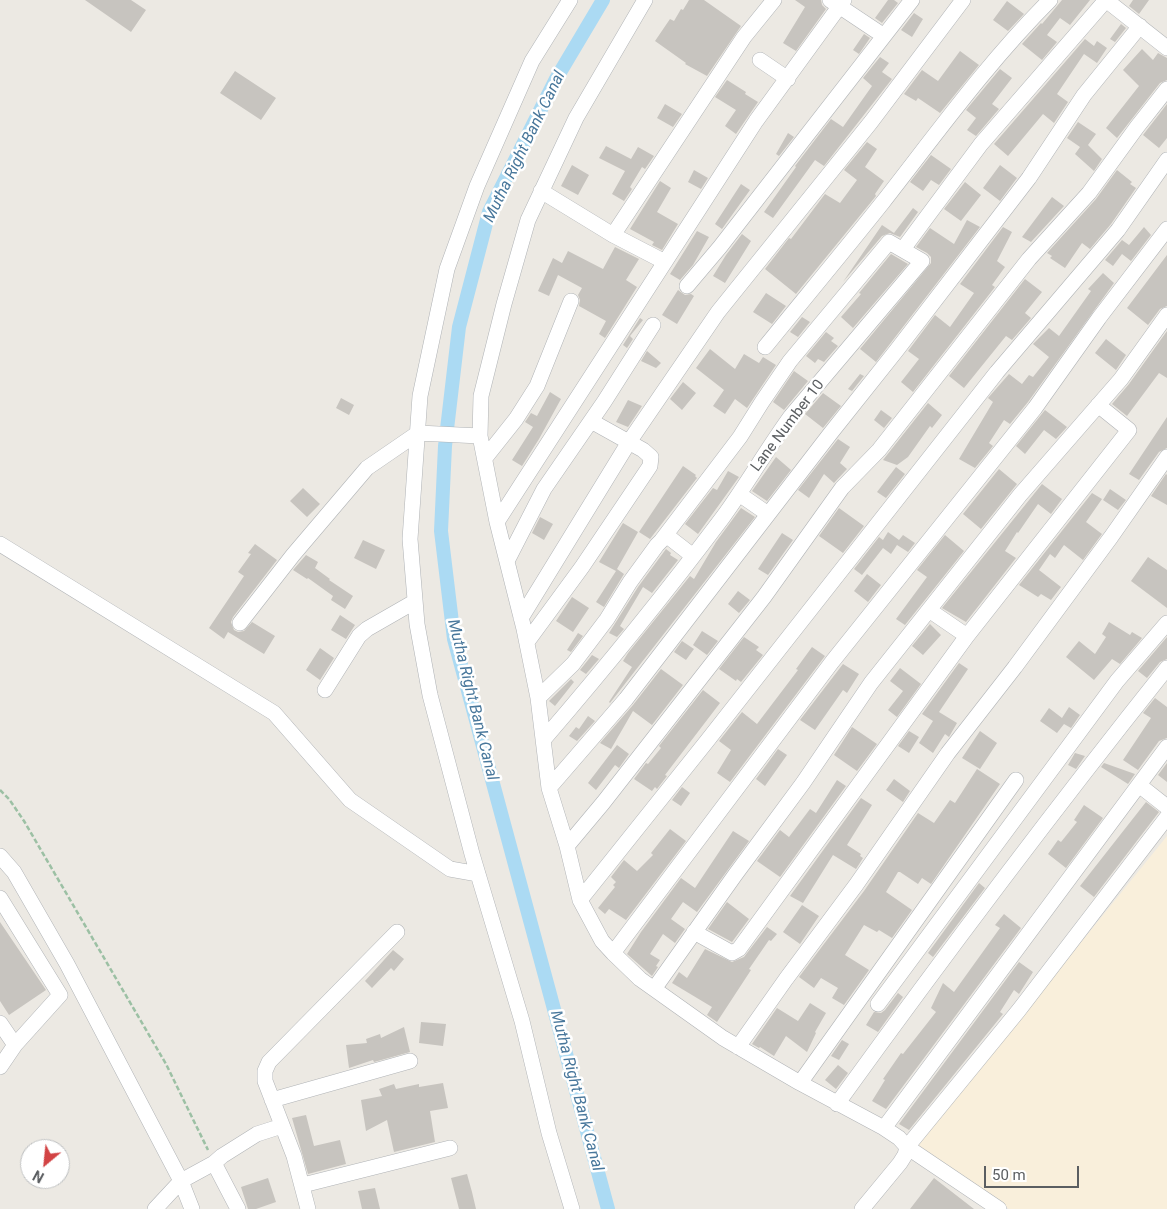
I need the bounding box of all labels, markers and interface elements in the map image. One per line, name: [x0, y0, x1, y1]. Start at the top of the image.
water label: Mutha Right Bank Canal: [480, 68, 570, 226]
street label: Lane Number 10: [748, 377, 828, 475]
water label: Mutha Right Bank Canal: [443, 617, 501, 783]
water label: Mutha Right Bank Canal: [545, 1009, 607, 1173]
north arrow: [20, 1139, 70, 1189]
scale bar: [987, 1156, 1082, 1188]
text: 50 m: [992, 1166, 1026, 1184]
text: N: [30, 1167, 47, 1186]

